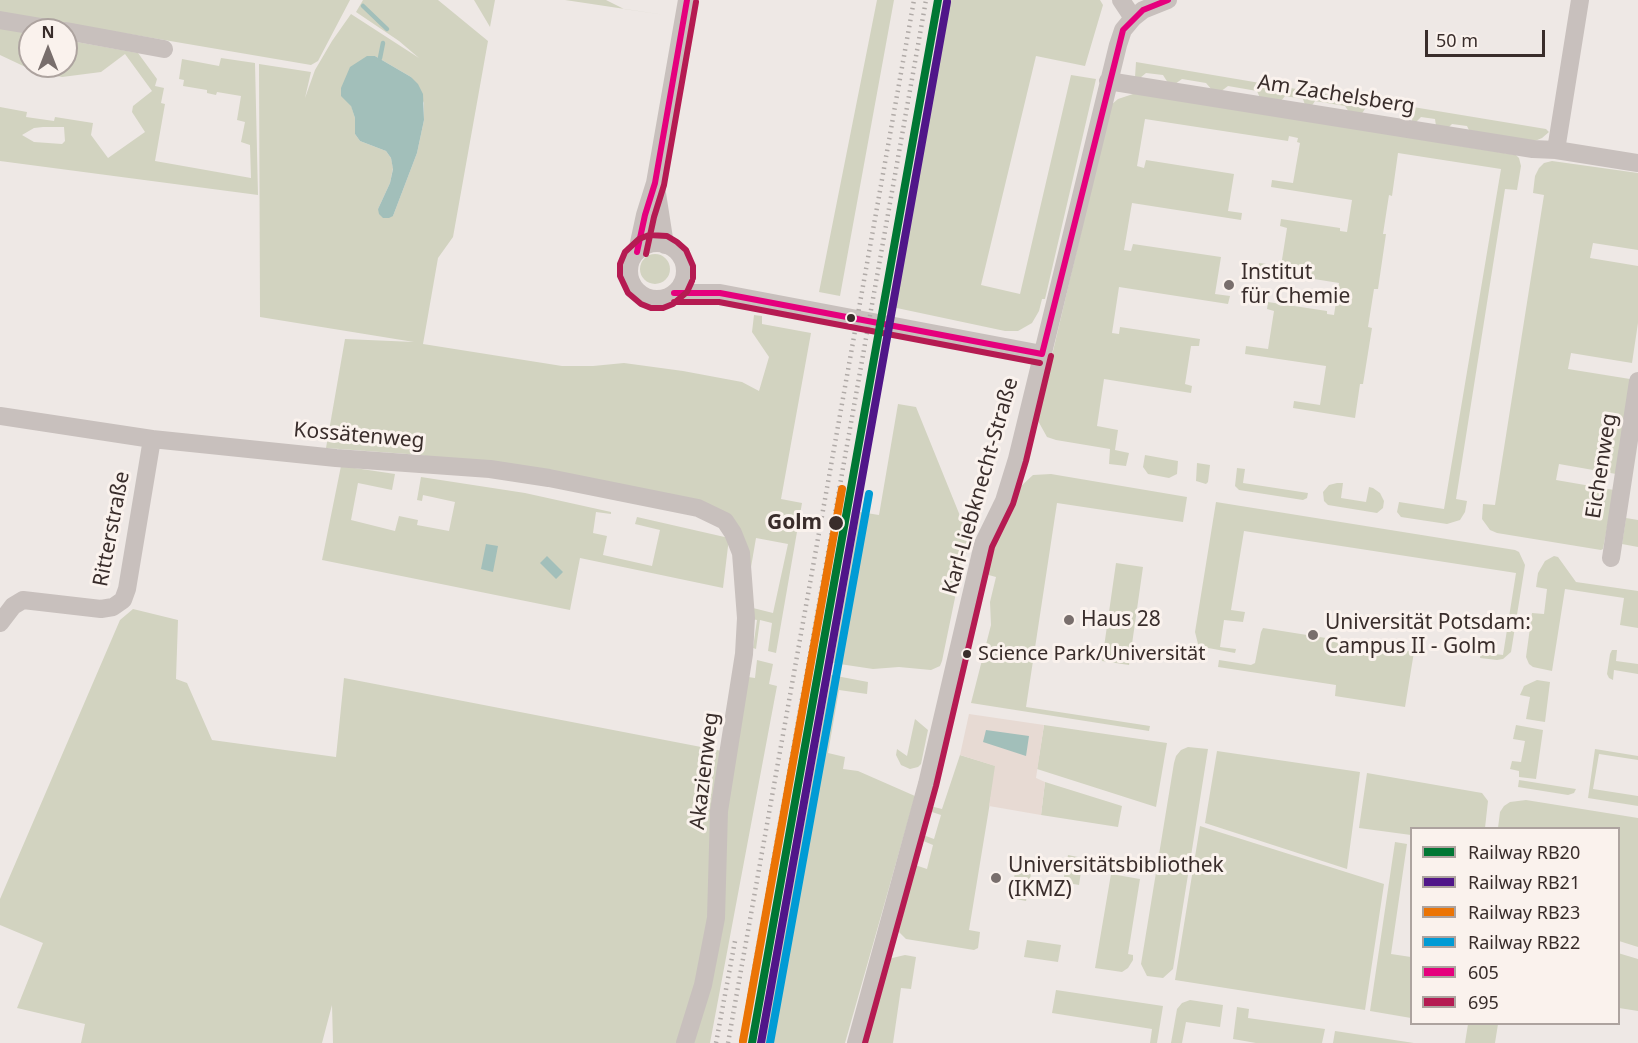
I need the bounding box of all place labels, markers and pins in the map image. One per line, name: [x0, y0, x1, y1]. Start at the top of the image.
place label: Institut für Chemie: [1241, 260, 1350, 310]
marker: Institut für Chemie: [1222, 278, 1236, 292]
unlabelled marker: [845, 312, 857, 324]
place label: Golm: [767, 510, 822, 536]
marker: Golm: [827, 514, 845, 532]
place label: Haus 28: [1081, 607, 1161, 633]
place label: Universität Potsdam: Campus II - Golm: [1325, 610, 1531, 660]
marker: Haus 28: [1062, 613, 1076, 627]
marker: Universität Potsdam: Campus II - Golm: [1306, 628, 1320, 642]
place label: Science Park/Universität: [978, 642, 1205, 666]
marker: Science Park/Universität: [961, 648, 973, 660]
place label: Universitätsbibliothek (IKMZ): [1008, 853, 1224, 903]
marker: Universitätsbibliothek (IKMZ): [989, 871, 1003, 885]

